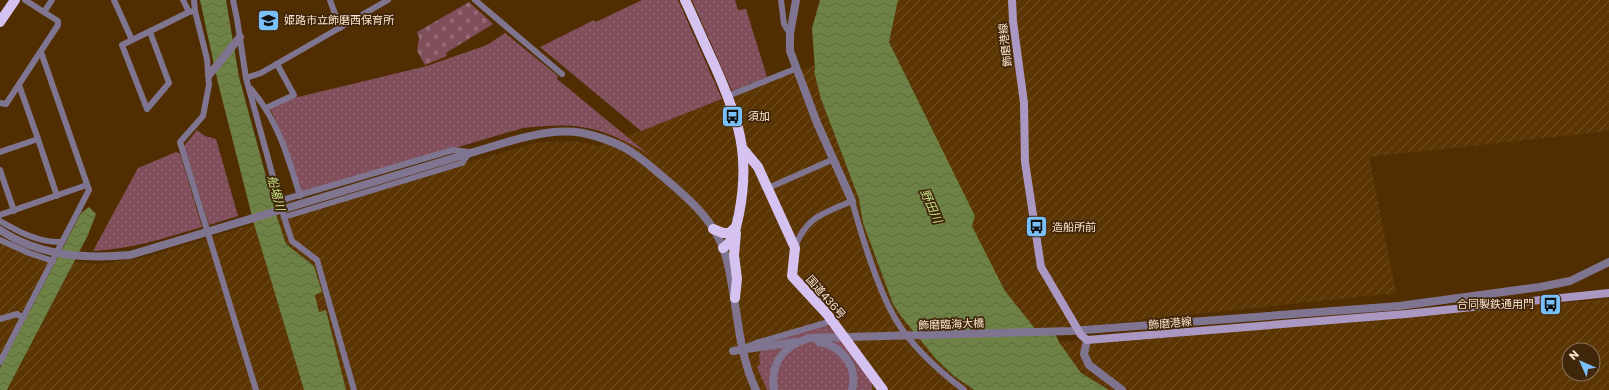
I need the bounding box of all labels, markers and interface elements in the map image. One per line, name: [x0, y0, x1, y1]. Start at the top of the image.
school or university icon: 姫路市立飾磨西保育所: [255, 7, 281, 33]
place label: 姫路市立飾磨西保育所: [284, 12, 395, 28]
street label: 飾磨港線: [994, 22, 1016, 68]
bus stop icon: 須加: [719, 103, 745, 129]
place label: 須加: [748, 108, 770, 124]
water label: 船場川: [264, 173, 290, 214]
water label: 野田川: [916, 186, 947, 228]
bus stop icon: 造船所前: [1024, 214, 1050, 240]
place label: 造船所前: [1052, 219, 1096, 235]
street label: 国道436号: [802, 272, 850, 322]
bus stop icon: 合同製鉄通用門: [1537, 291, 1563, 317]
place label: 合同製鉄通用門: [1457, 296, 1534, 312]
street label: 飾磨港線: [1147, 313, 1193, 333]
street label: 飾磨臨海大橋: [918, 315, 984, 333]
north arrow: [1561, 342, 1601, 382]
text: N: [1565, 346, 1583, 364]

